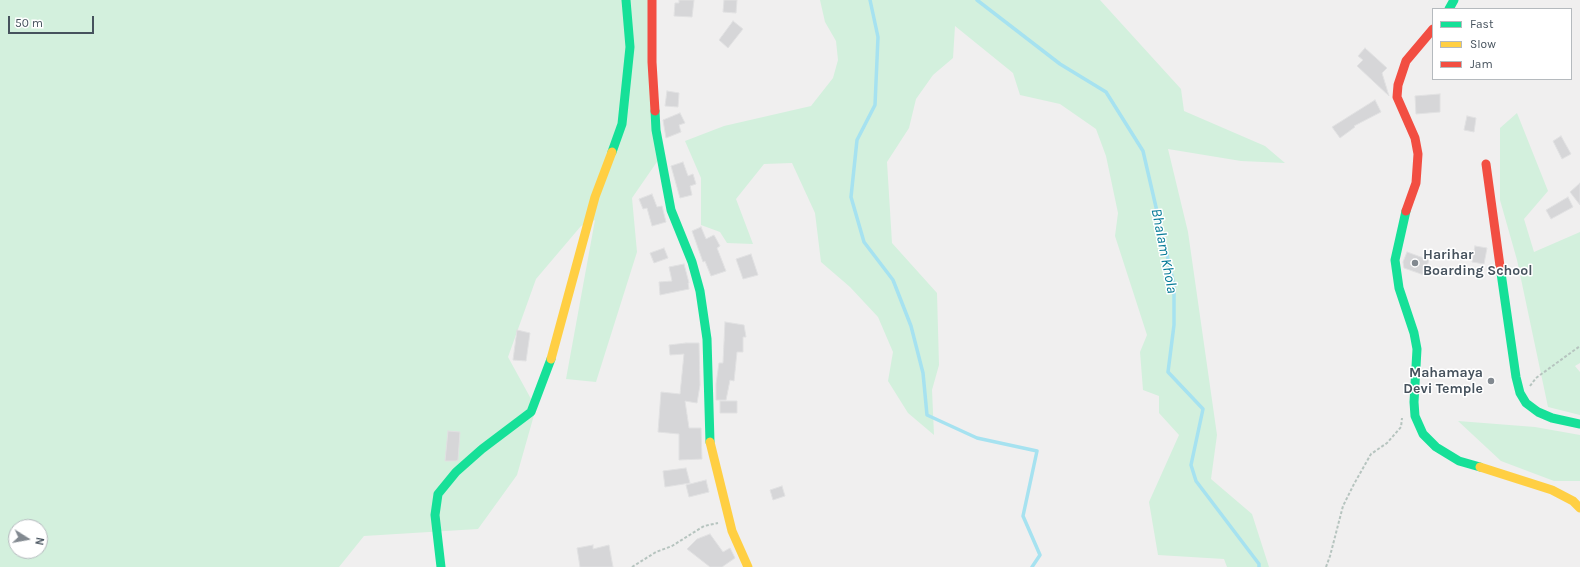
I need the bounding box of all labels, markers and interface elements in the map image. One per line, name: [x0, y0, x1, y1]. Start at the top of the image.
scale bar: [10, 8, 96, 34]
legend: [1432, 8, 1572, 80]
text: 50 m: [15, 16, 43, 30]
text: Fast: [1470, 17, 1493, 31]
text: Slow: [1470, 37, 1496, 51]
text: Jam: [1470, 57, 1493, 71]
water label: Bhalam Khola: [1147, 207, 1181, 295]
place label: Harihar Boarding School: [1423, 247, 1532, 280]
marker: Harihar Boarding School: [1410, 258, 1420, 268]
place label: Mahamaya Devi Temple: [1403, 365, 1483, 398]
marker: Mahamaya Devi Temple: [1486, 376, 1496, 386]
north arrow: [8, 519, 48, 559]
text: N: [32, 536, 46, 546]

